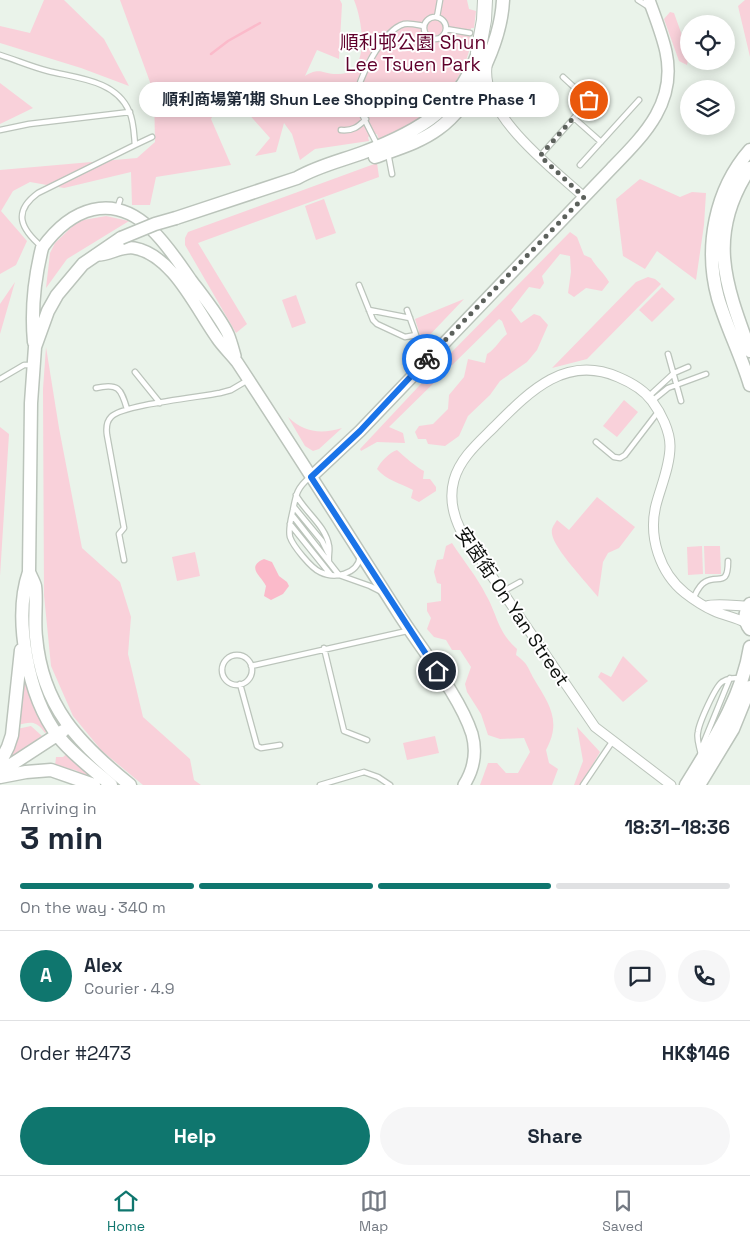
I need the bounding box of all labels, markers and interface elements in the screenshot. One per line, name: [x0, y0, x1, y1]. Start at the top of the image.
map controls: [680, 15, 735, 135]
button: locate: [680, 15, 735, 70]
park label: 順利邨公園 Shun Lee Tsuen Park: [340, 30, 486, 77]
pin: [568, 79, 610, 121]
button: layers: [680, 80, 735, 135]
callout: 順利商場第1期 Shun Lee Shopping Centre Phase 1: [139, 82, 559, 118]
icon: bag: [575, 86, 603, 114]
text: 順利商場第1期 Shun Lee Shopping Centre Phase 1: [162, 89, 536, 110]
courier: [402, 334, 452, 384]
icon: bike: [413, 345, 441, 373]
street label: 安茵街 On Yan Street: [450, 522, 575, 691]
pin: [416, 650, 458, 692]
icon: home: [423, 657, 451, 685]
text: Arriving in: [20, 798, 97, 819]
text: 18:31–18:36: [625, 815, 730, 840]
text: 3 min: [20, 818, 103, 858]
text: On the way · 340 m: [20, 897, 166, 918]
button: chat: [614, 950, 666, 1002]
button: phone: [678, 950, 730, 1002]
text: Alex: [84, 953, 123, 978]
text: A: [40, 963, 52, 988]
text: Courier · 4.9: [84, 978, 174, 999]
text: Order #2473: [20, 1041, 131, 1066]
text: HK$146: [662, 1041, 730, 1066]
button: Help: [20, 1107, 370, 1165]
button: Share: [380, 1107, 730, 1165]
tab: Home: [107, 1187, 145, 1235]
tab: Map: [359, 1187, 388, 1235]
tab: Saved: [602, 1187, 643, 1235]

